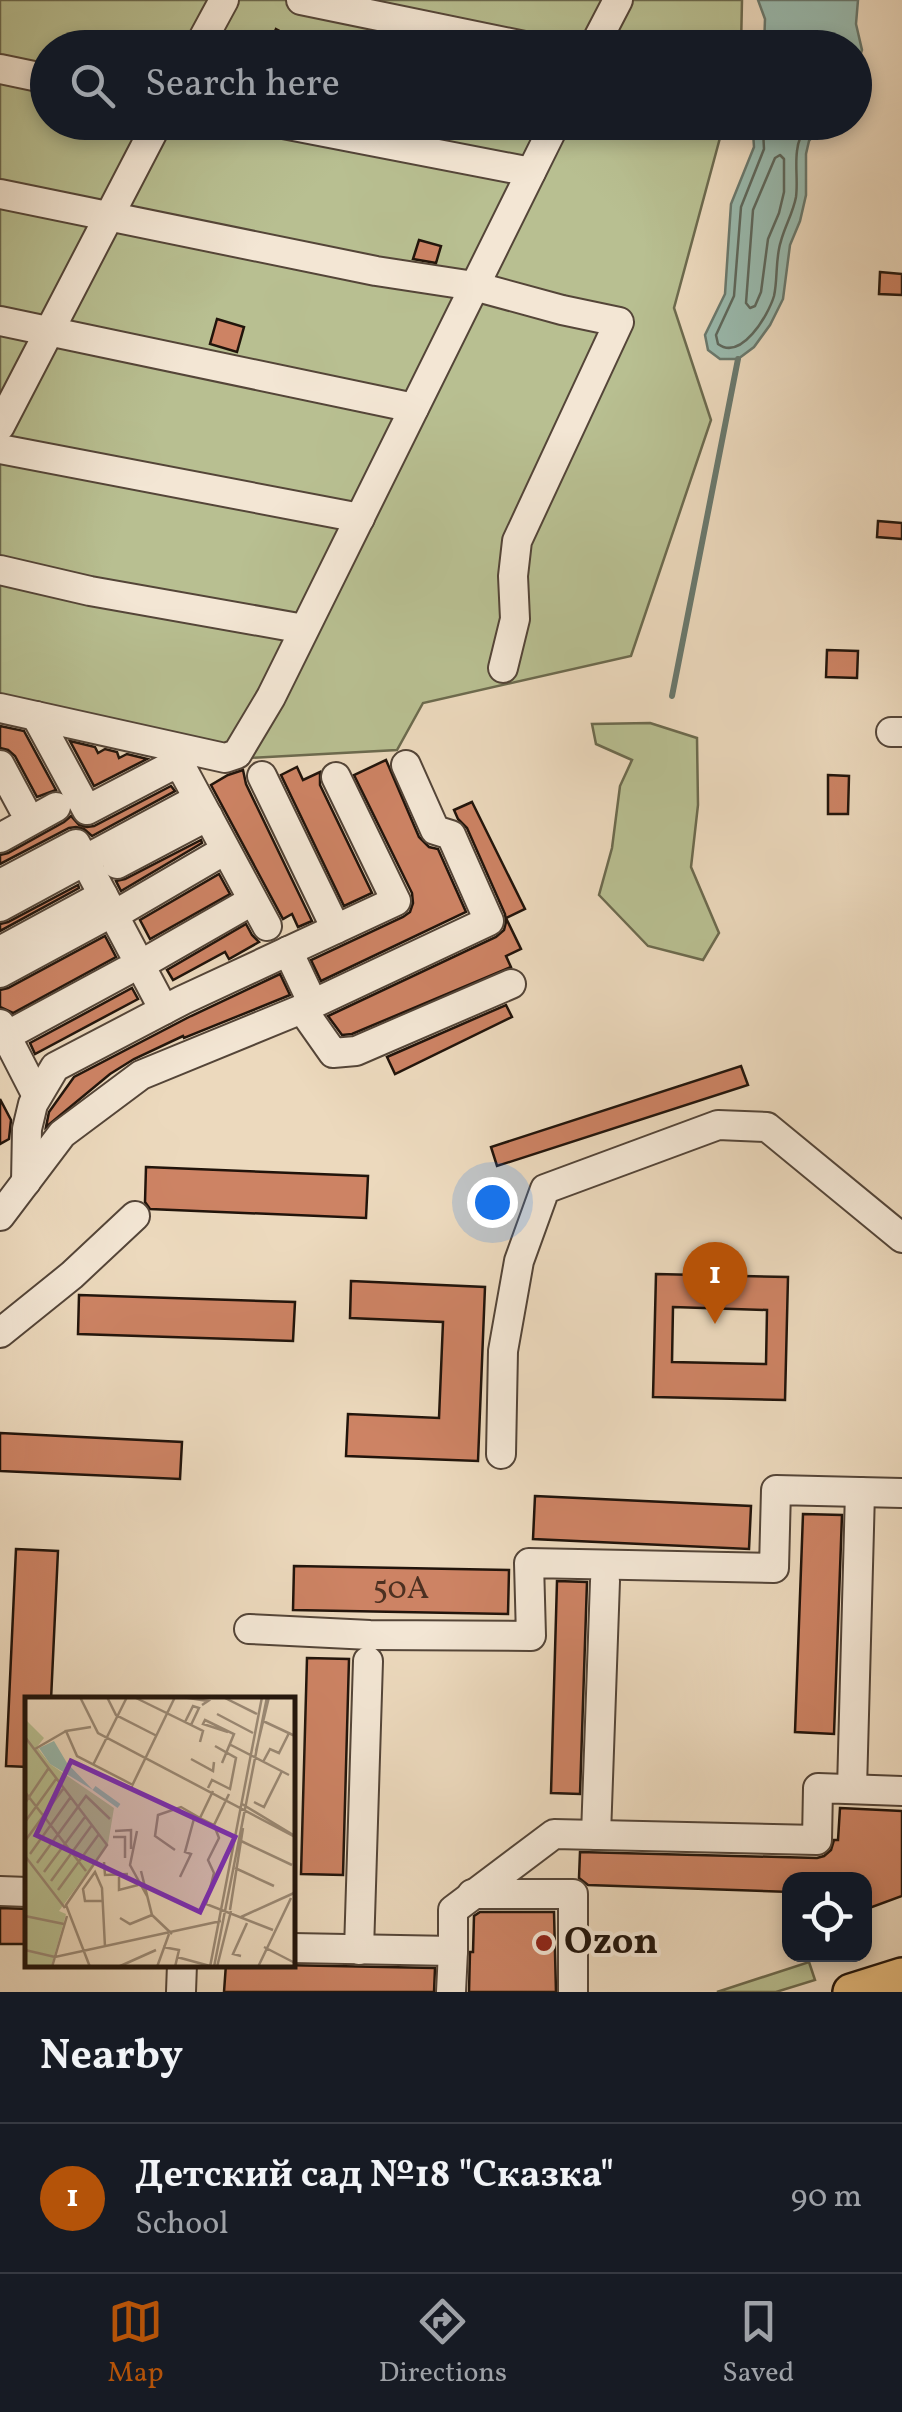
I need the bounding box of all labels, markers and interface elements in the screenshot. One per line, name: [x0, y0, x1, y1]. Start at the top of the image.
search box: [30, 30, 872, 140]
icon: search: [65, 58, 120, 113]
text: Search here: [145, 59, 340, 112]
your location: [467, 1177, 518, 1228]
pin: 1: [682, 1242, 748, 1324]
house number: 50А: [373, 1568, 429, 1612]
inset map: [25, 1697, 295, 1967]
map controls: [782, 1872, 872, 1962]
button: locate: [782, 1872, 872, 1962]
place label: Ozon: [564, 1917, 658, 1970]
marker: Ozon: [533, 1932, 555, 1954]
text: Nearby: [40, 2028, 183, 2087]
text: Детский сад №18 "Сказка": [135, 2150, 614, 2203]
text: 1: [66, 2176, 79, 2220]
text: 90 m: [791, 2176, 862, 2220]
text: School: [135, 2203, 229, 2247]
tab: Map: [108, 2294, 164, 2393]
tab: Directions: [379, 2294, 507, 2393]
tab: Saved: [722, 2294, 794, 2393]

